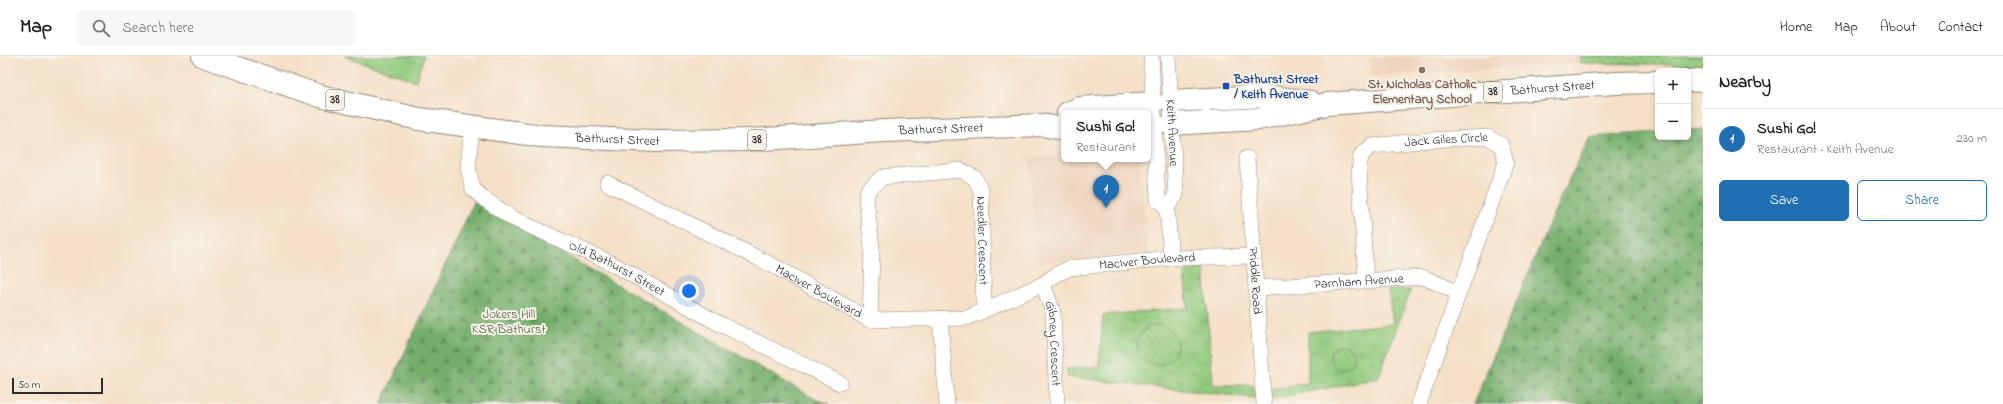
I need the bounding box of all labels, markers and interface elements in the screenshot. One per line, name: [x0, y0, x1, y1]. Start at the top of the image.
search box: [76, 10, 356, 46]
text: Map: [20, 14, 52, 41]
icon: search: [90, 17, 112, 39]
text: Search here: [122, 17, 194, 39]
text: Home: [1780, 17, 1812, 38]
text: Map: [1834, 17, 1858, 38]
text: About: [1880, 17, 1916, 38]
text: Contact: [1938, 17, 1983, 38]
marker: St. Nicholas Catholic Elementary School: [1417, 65, 1427, 75]
map controls: [1655, 68, 1691, 140]
button: +: [1655, 68, 1691, 104]
place label: Bathurst Street / Keith Avenue: [1233, 70, 1319, 104]
text: Nearby: [1719, 70, 1771, 95]
place label: St. Nicholas Catholic Elementary School: [1368, 75, 1477, 111]
street label: Bathurst Street: [1509, 75, 1596, 100]
marker: Bathurst Street / Keith Avenue: [1221, 81, 1231, 91]
road number: 38: [1484, 82, 1502, 102]
road number: 38: [326, 90, 344, 110]
street label: Keith Avenue: [1161, 99, 1184, 167]
button: −: [1655, 104, 1691, 140]
popup: [1061, 110, 1151, 162]
text: Sushi Go!: [1076, 116, 1135, 138]
street label: Bathurst Street: [897, 118, 984, 140]
text: Sushi Go!: [1757, 118, 1816, 140]
street label: Bathurst Street: [574, 128, 661, 151]
street label: Jack Giles Circle: [1403, 128, 1489, 152]
text: 1: [1730, 129, 1734, 148]
text: 230 m: [1956, 129, 1987, 148]
road number: 38: [748, 130, 766, 150]
text: Restaurant: [1076, 138, 1136, 157]
text: Restaurant · Keith Avenue: [1757, 140, 1894, 159]
pin: 1: [1093, 175, 1119, 208]
button: Save: [1719, 180, 1849, 221]
button: Share: [1857, 180, 1987, 221]
street label: Needler Crescent: [972, 196, 993, 286]
street label: Old Bathurst Street: [566, 236, 669, 301]
street label: Priddle Road: [1244, 246, 1267, 316]
street label: MacIver Boulevard: [1098, 248, 1196, 275]
street label: MacIver Boulevard: [772, 259, 866, 324]
street label: Parnham Avenue: [1313, 269, 1404, 294]
your location: [679, 281, 699, 301]
street label: Gibney Crescent: [1040, 298, 1066, 387]
park label: Jokers Hill KSR Bathurst: [472, 305, 547, 339]
scale bar: [12, 376, 103, 395]
text: 50 m: [18, 377, 40, 393]

